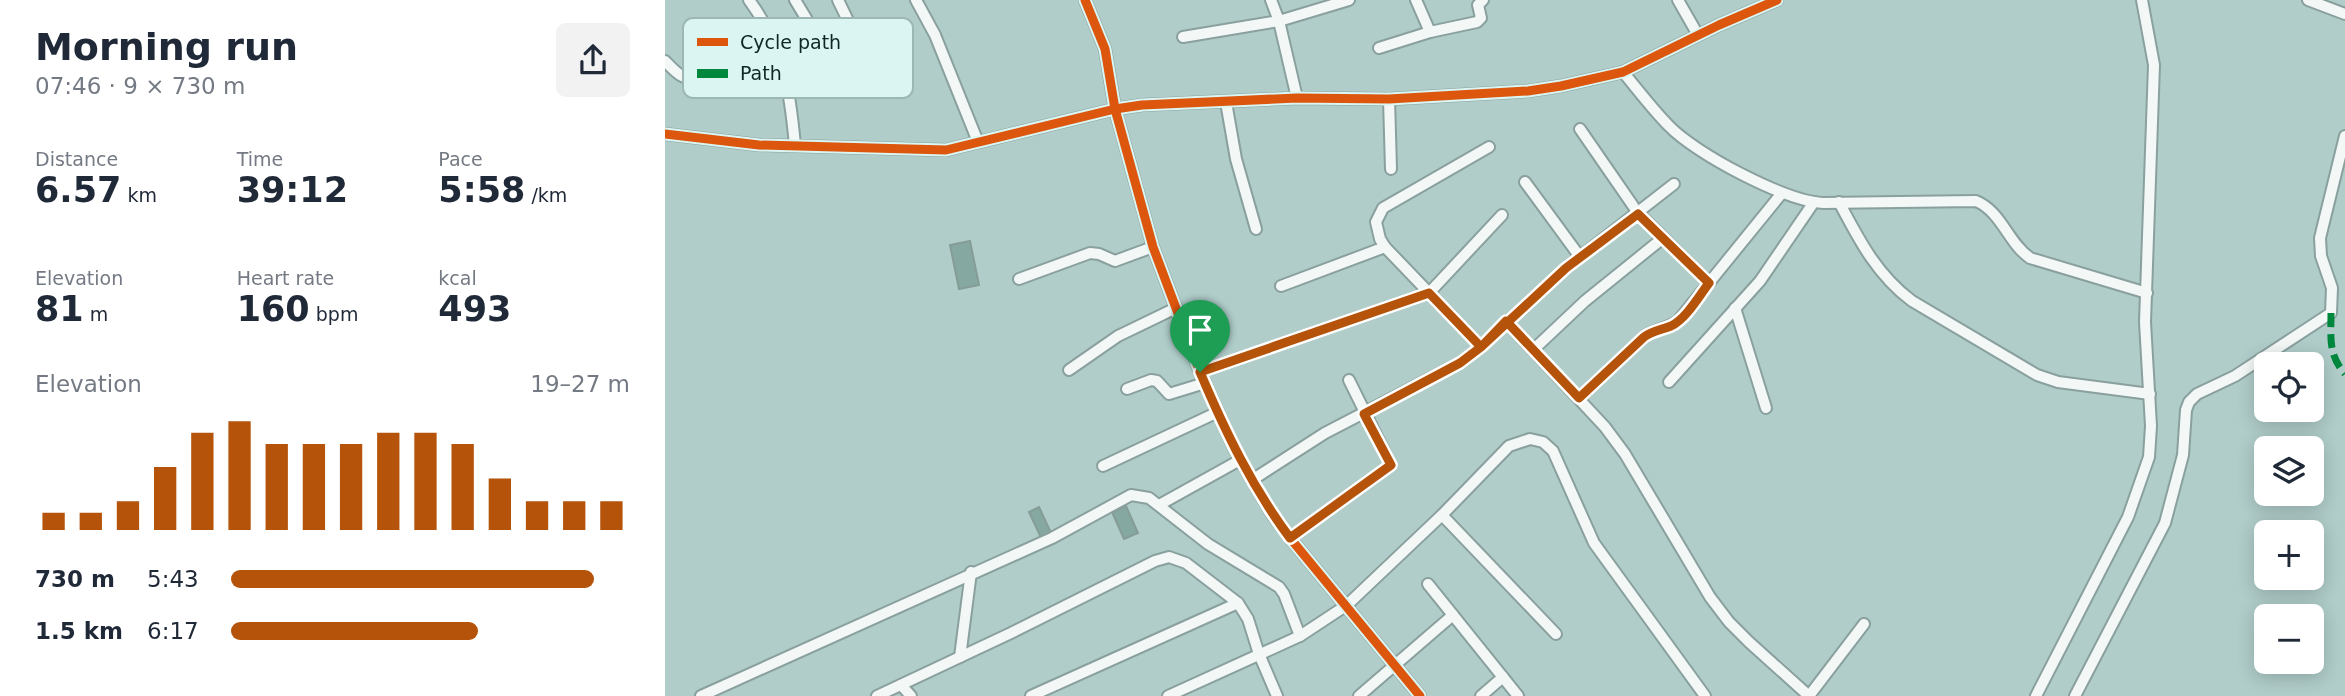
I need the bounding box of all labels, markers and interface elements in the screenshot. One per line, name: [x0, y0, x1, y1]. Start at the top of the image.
legend: [683, 18, 913, 98]
button: share: [556, 23, 630, 97]
text: Morning run: [35, 25, 298, 69]
text: Cycle path: [740, 31, 841, 53]
text: Path: [740, 62, 782, 84]
text: 07:46 · 9 × 730 m: [35, 73, 245, 99]
text: Distance: [35, 148, 118, 170]
text: Time: [237, 148, 283, 170]
text: Pace: [438, 148, 483, 170]
text: 6.57: [35, 170, 121, 210]
text: 39:12: [237, 170, 348, 210]
text: 5:58: [438, 170, 525, 210]
text: km: [121, 184, 157, 206]
text: /km: [525, 184, 567, 206]
text: Elevation: [35, 267, 123, 289]
text: Heart rate: [237, 267, 334, 289]
text: kcal: [438, 267, 477, 289]
text: 81: [35, 289, 84, 329]
text: 160: [237, 289, 310, 329]
text: 493: [438, 289, 511, 329]
pin: [1170, 300, 1230, 372]
text: m: [84, 303, 108, 325]
text: bpm: [310, 303, 358, 325]
icon: arrive: [1181, 311, 1219, 349]
map controls: [2254, 352, 2324, 674]
button: locate: [2254, 352, 2324, 422]
text: Elevation: [35, 371, 142, 397]
text: 19–27 m: [530, 371, 630, 397]
button: layers: [2254, 436, 2324, 506]
button: +: [2254, 520, 2324, 590]
text: 730 m: [35, 566, 115, 592]
text: 5:43: [147, 566, 199, 592]
button: −: [2254, 604, 2324, 674]
text: 1.5 km: [35, 618, 123, 644]
text: 6:17: [147, 618, 199, 644]

